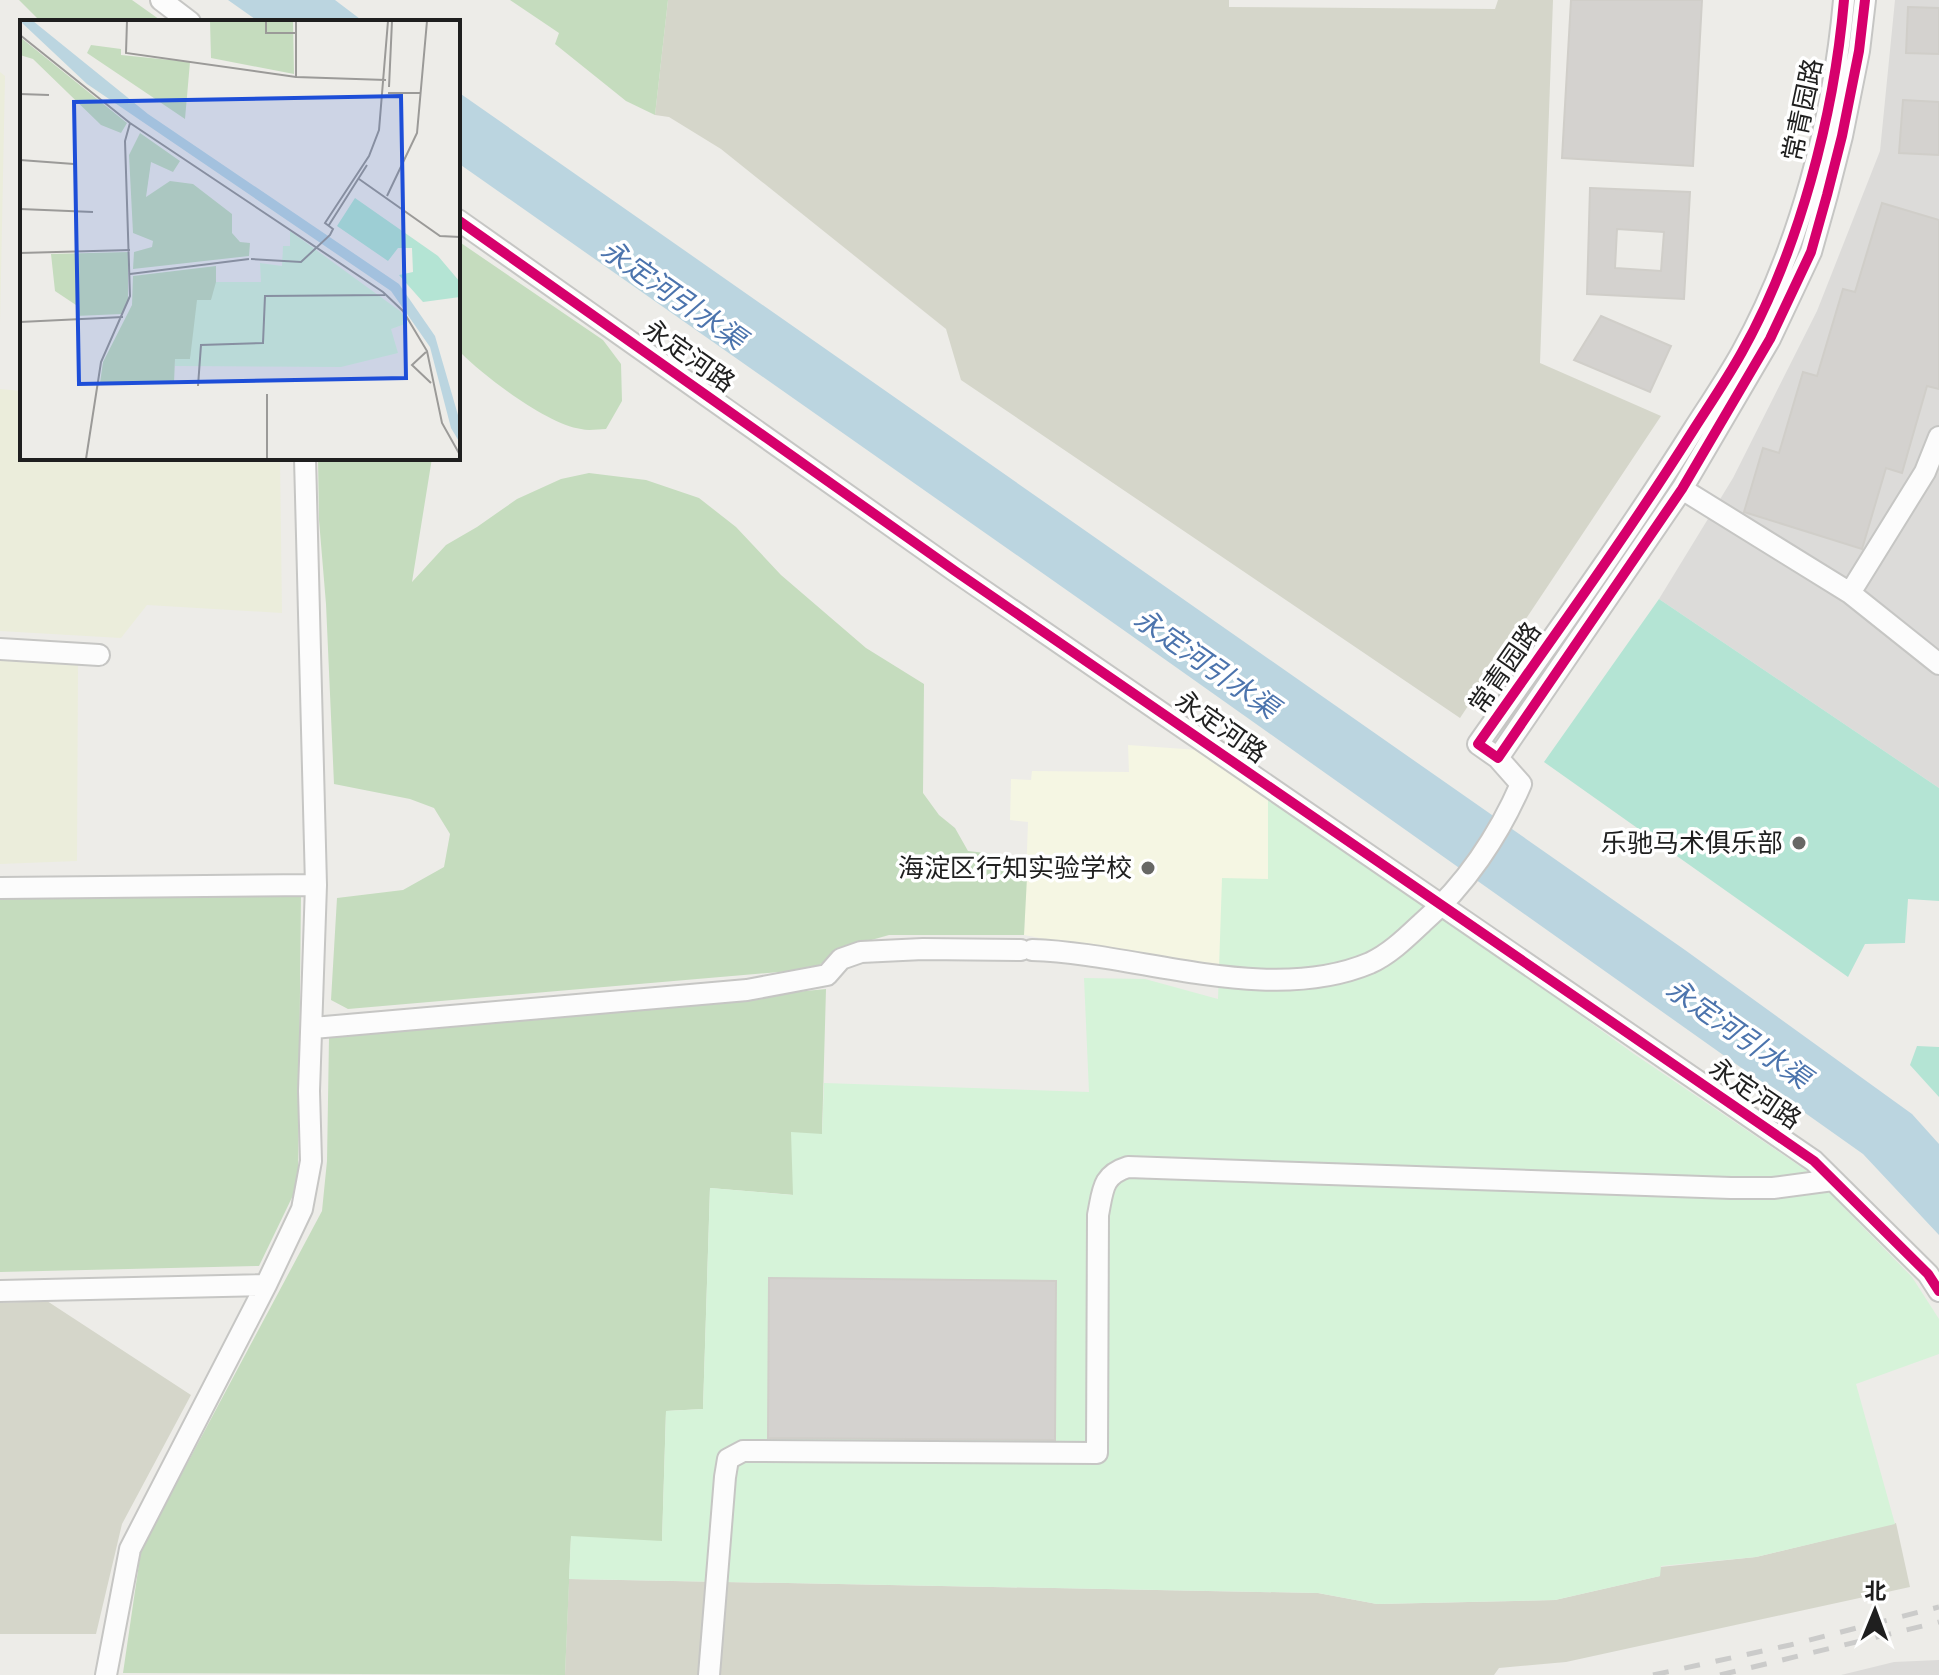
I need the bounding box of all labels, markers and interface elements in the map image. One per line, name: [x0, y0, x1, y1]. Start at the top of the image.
inset map: [20, 20, 460, 460]
street label: 常青园路: [1775, 55, 1831, 165]
water label: 永定河引水渠: [593, 231, 756, 361]
street label: 永定河路: [636, 312, 742, 400]
water label: 永定河引水渠: [1126, 600, 1289, 730]
street label: 常青园路: [1461, 615, 1549, 721]
street label: 永定河路: [1168, 683, 1274, 771]
place label: 乐驰马术俱乐部: [1601, 826, 1783, 861]
marker: 乐驰马术俱乐部: [1790, 834, 1808, 852]
place label: 海淀区行知实验学校: [898, 851, 1132, 886]
marker: 海淀区行知实验学校: [1139, 859, 1157, 877]
water label: 永定河引水渠: [1658, 970, 1821, 1100]
street label: 永定河路: [1702, 1050, 1808, 1138]
north arrow: [1835, 1571, 1915, 1651]
text: 北: [1864, 1577, 1887, 1607]

